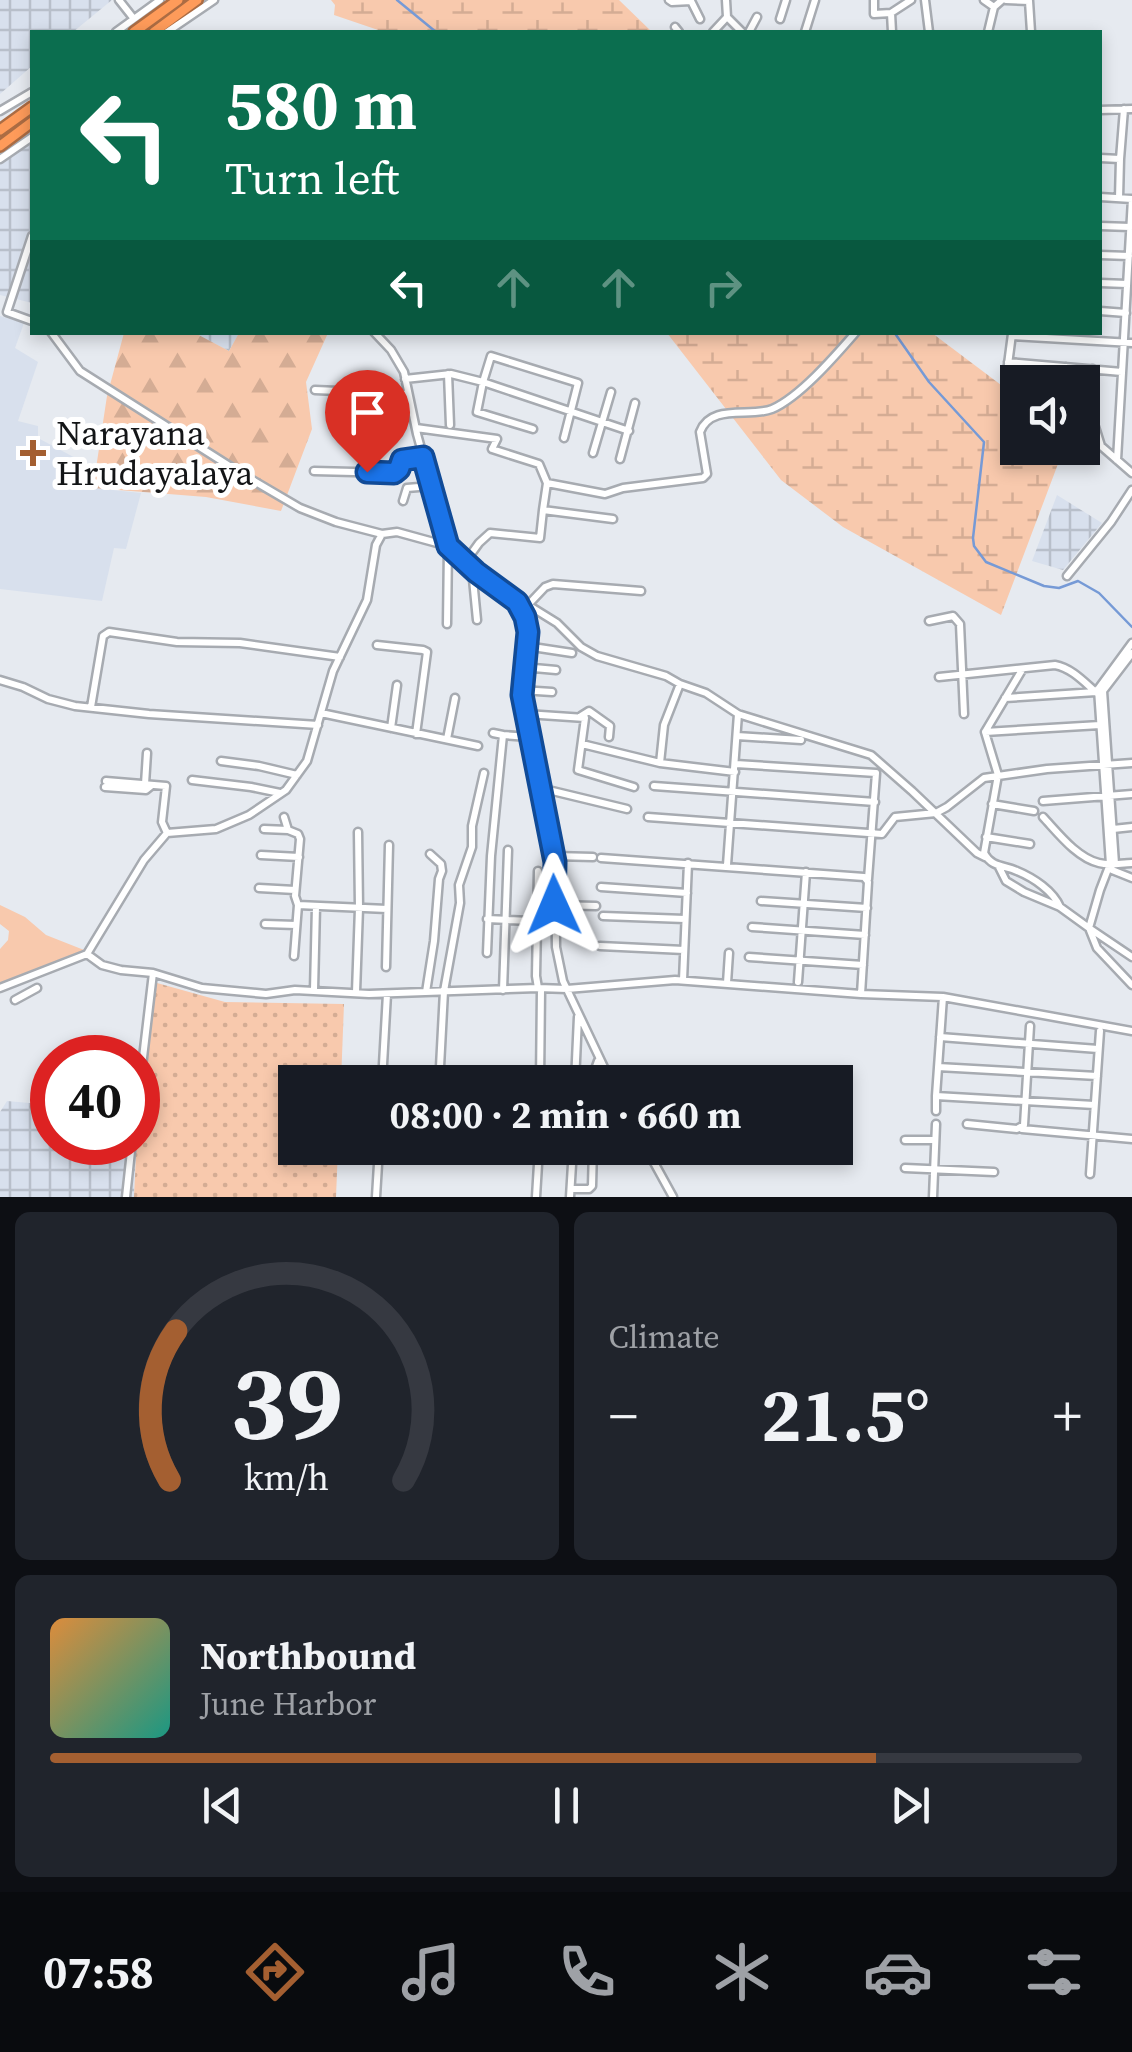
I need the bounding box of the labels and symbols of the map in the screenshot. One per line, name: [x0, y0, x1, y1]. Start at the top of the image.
pin: [325, 370, 410, 473]
place label: Narayana Hrudayalaya: [56, 409, 253, 497]
marker: Narayana Hrudayalaya: [20, 440, 46, 466]
position arrow: [502, 853, 606, 957]
speed limit sign: 40: [30, 1035, 160, 1165]

